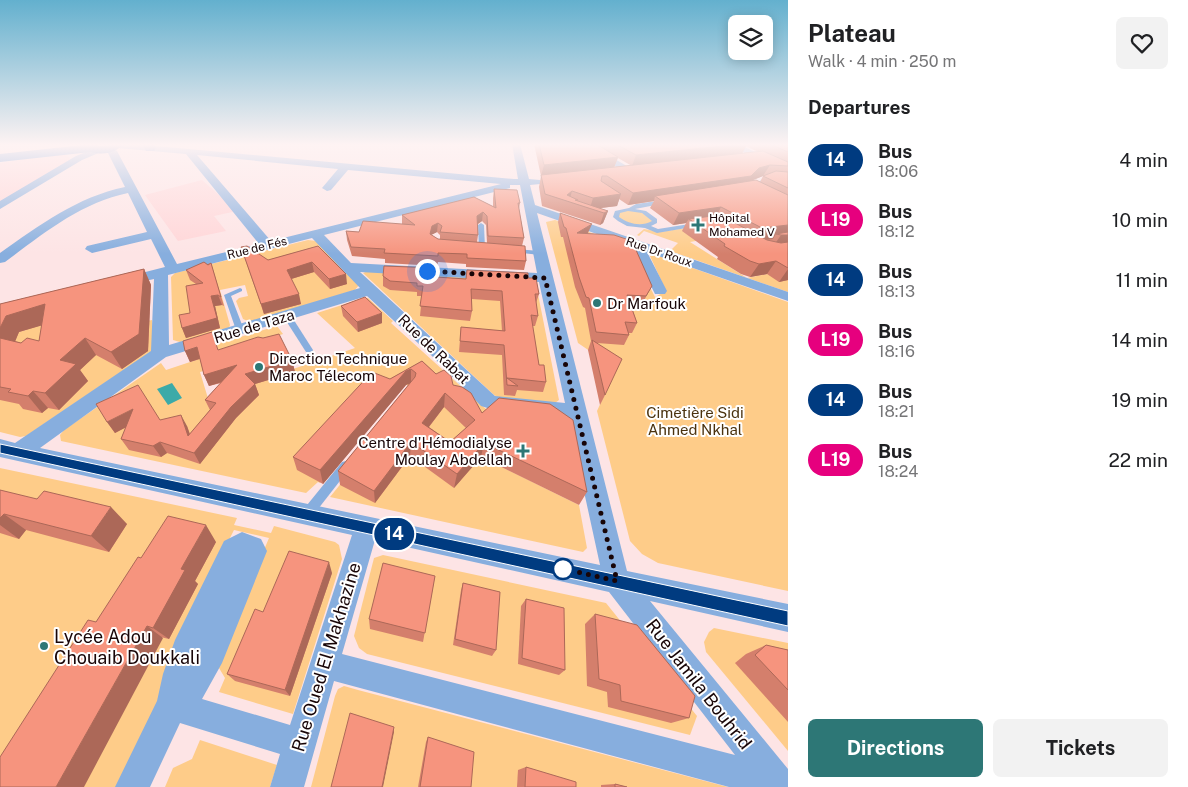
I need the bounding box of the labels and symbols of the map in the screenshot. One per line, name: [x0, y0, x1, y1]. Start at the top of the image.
place label: Hôpital Mohamed V: [709, 211, 775, 239]
marker: Hôpital Mohamed V: [691, 218, 705, 232]
street label: Rue de Fés: [226, 234, 288, 262]
street label: Rue Dr Roux: [624, 234, 694, 270]
your location: [415, 259, 440, 284]
place label: Dr Marfouk: [607, 295, 686, 312]
marker: Dr Marfouk: [591, 297, 603, 309]
street label: Rue de Taza: [212, 306, 296, 346]
street label: Rue de Rabat: [395, 311, 473, 387]
place label: Direction Technique Maroc Télecom: [269, 350, 407, 384]
marker: Direction Technique Maroc Télecom: [253, 361, 265, 373]
park label: Cimetière Sidi Ahmed Nkhal: [646, 404, 744, 438]
place label: Centre d'Hémodialyse Moulay Abdellah: [358, 434, 512, 468]
marker: Centre d'Hémodialyse Moulay Abdellah: [516, 444, 530, 458]
line badge: 14: [372, 518, 416, 550]
unlabelled marker: [552, 558, 574, 580]
street label: Rue Oued El Makhazine: [287, 560, 365, 754]
street label: Rue Jamila Bouhrid: [642, 615, 756, 753]
place label: Lycée Adou Chouaib Doukkali: [54, 626, 200, 668]
marker: Lycée Adou Chouaib Doukkali: [38, 640, 50, 652]

